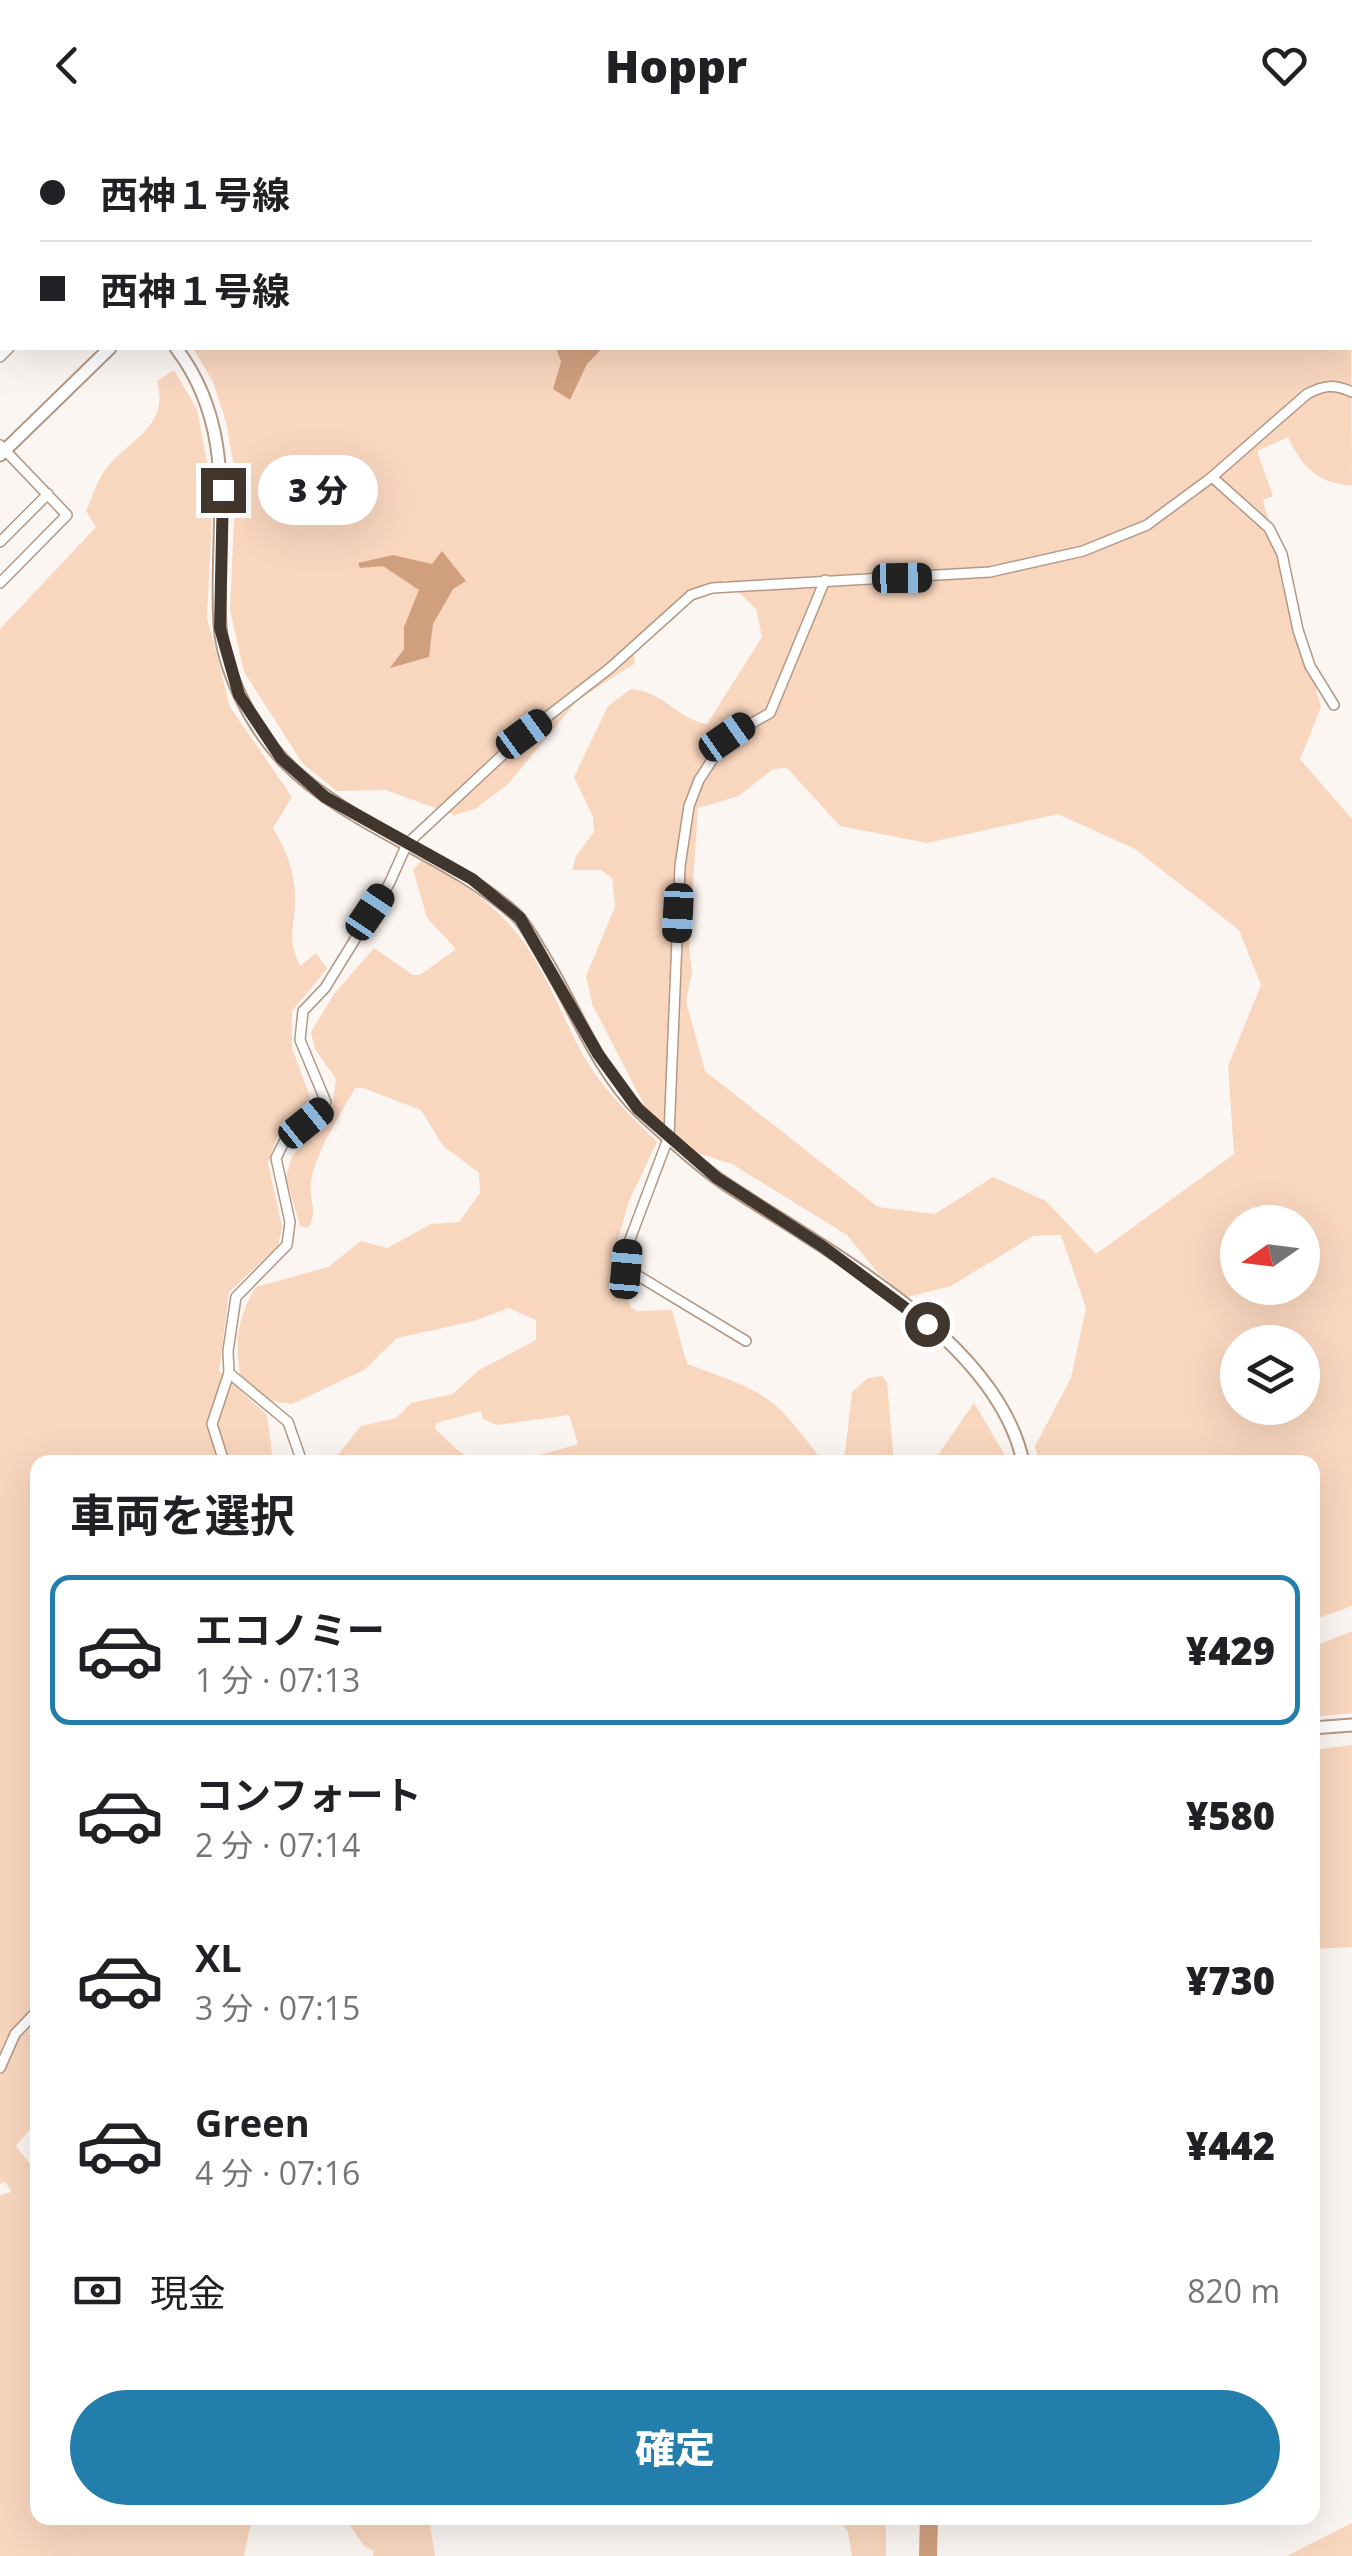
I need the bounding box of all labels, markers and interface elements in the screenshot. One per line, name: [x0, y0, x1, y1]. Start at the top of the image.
text: Hoppr: [605, 35, 747, 96]
icon: back: [40, 38, 95, 93]
icon: heart: [1257, 38, 1312, 93]
text: 西神１号線: [100, 168, 290, 220]
text: 西神１号線: [100, 264, 290, 316]
callout: 3 分: [258, 455, 378, 525]
route end: [201, 468, 246, 513]
text: 3 分: [288, 468, 348, 511]
car: [872, 562, 932, 594]
car: [491, 704, 557, 764]
car: [694, 708, 760, 766]
car: [341, 879, 399, 945]
car: [661, 882, 695, 944]
car: [273, 1092, 339, 1154]
north arrow: [1220, 1205, 1320, 1305]
map controls: [1220, 1205, 1320, 1425]
car: [608, 1238, 644, 1300]
route start: [905, 1302, 950, 1347]
button: layers: [1220, 1325, 1320, 1425]
text: 車両を選択: [70, 1484, 295, 1545]
text: エコノミー: [195, 1603, 385, 1655]
icon: car: [75, 1605, 165, 1695]
text: ¥429: [1186, 1624, 1275, 1676]
text: 1 分 · 07:13: [195, 1658, 360, 1701]
text: コンフォート: [195, 1768, 422, 1820]
icon: car: [75, 1770, 165, 1860]
text: ¥580: [1186, 1789, 1275, 1841]
text: 2 分 · 07:14: [195, 1823, 360, 1866]
text: XL: [195, 1931, 242, 1983]
icon: car: [75, 1935, 165, 2025]
text: ¥730: [1186, 1954, 1275, 2006]
text: 3 分 · 07:15: [195, 1986, 360, 2029]
text: Green: [195, 2096, 310, 2148]
icon: car: [75, 2100, 165, 2190]
text: ¥442: [1186, 2119, 1275, 2171]
text: 4 分 · 07:16: [195, 2151, 360, 2194]
icon: cash: [70, 2263, 125, 2318]
text: 現金: [150, 2266, 226, 2318]
text: 820 m: [1187, 2269, 1280, 2312]
button: 確定: [70, 2390, 1280, 2505]

